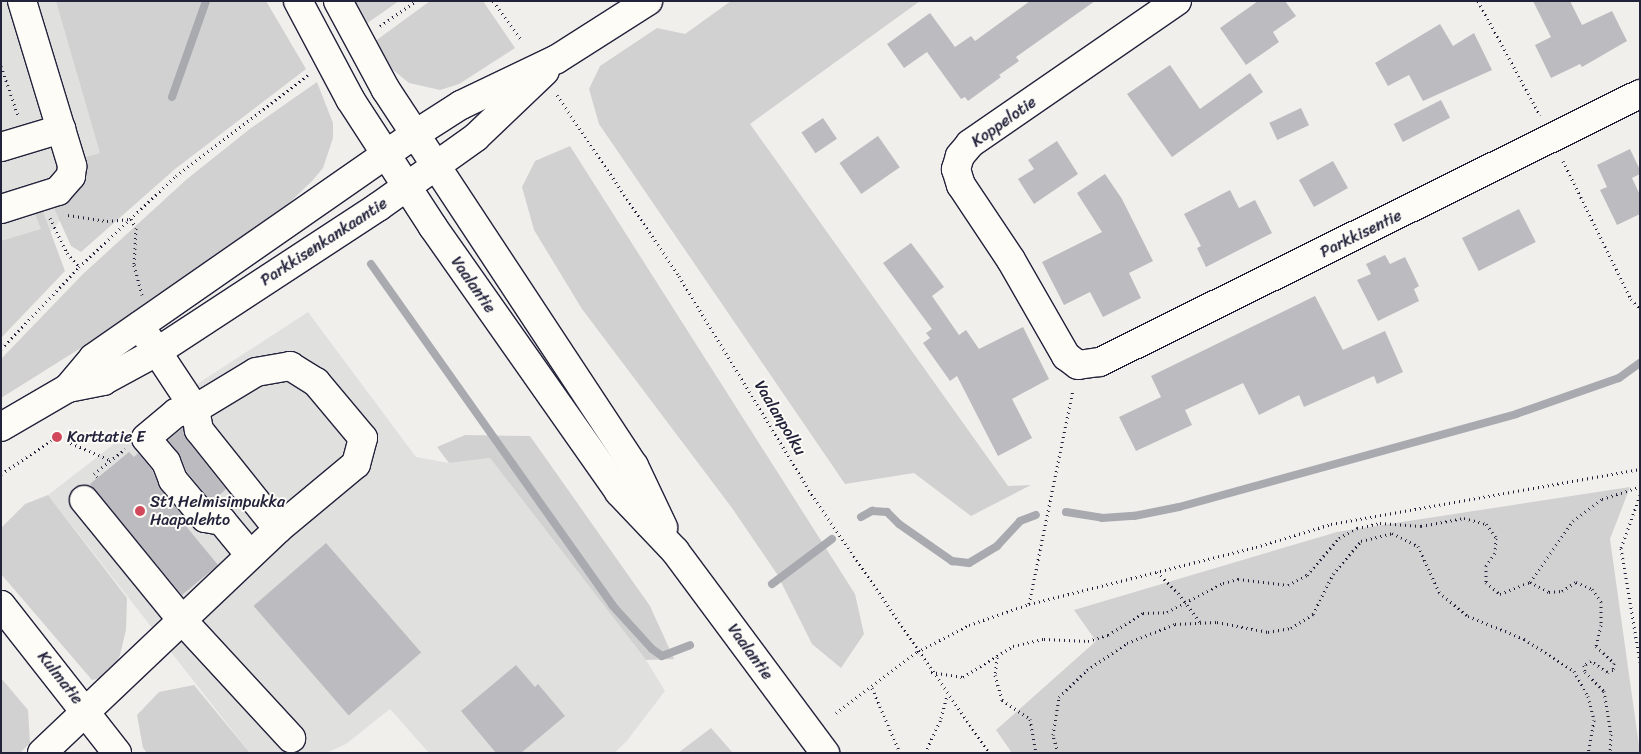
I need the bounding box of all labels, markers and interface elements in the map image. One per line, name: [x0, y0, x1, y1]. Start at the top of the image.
street label: Koppelotie: [968, 93, 1040, 151]
street label: Parkkisenkankaantie: [257, 194, 391, 290]
street label: Parkkisentie: [1317, 206, 1405, 262]
street label: Vaalantie: [447, 253, 499, 317]
street label: Vaalanpolku: [750, 377, 810, 459]
place label: Karttatie E: [67, 427, 145, 447]
marker: Karttatie E: [51, 431, 63, 443]
place label: St1 Helmisimpukka Haapalehto: [150, 492, 284, 530]
marker: St1 Helmisimpukka Haapalehto: [134, 505, 146, 517]
street label: Vaalantie: [723, 620, 777, 684]
street label: Kulmatie: [33, 648, 87, 708]

